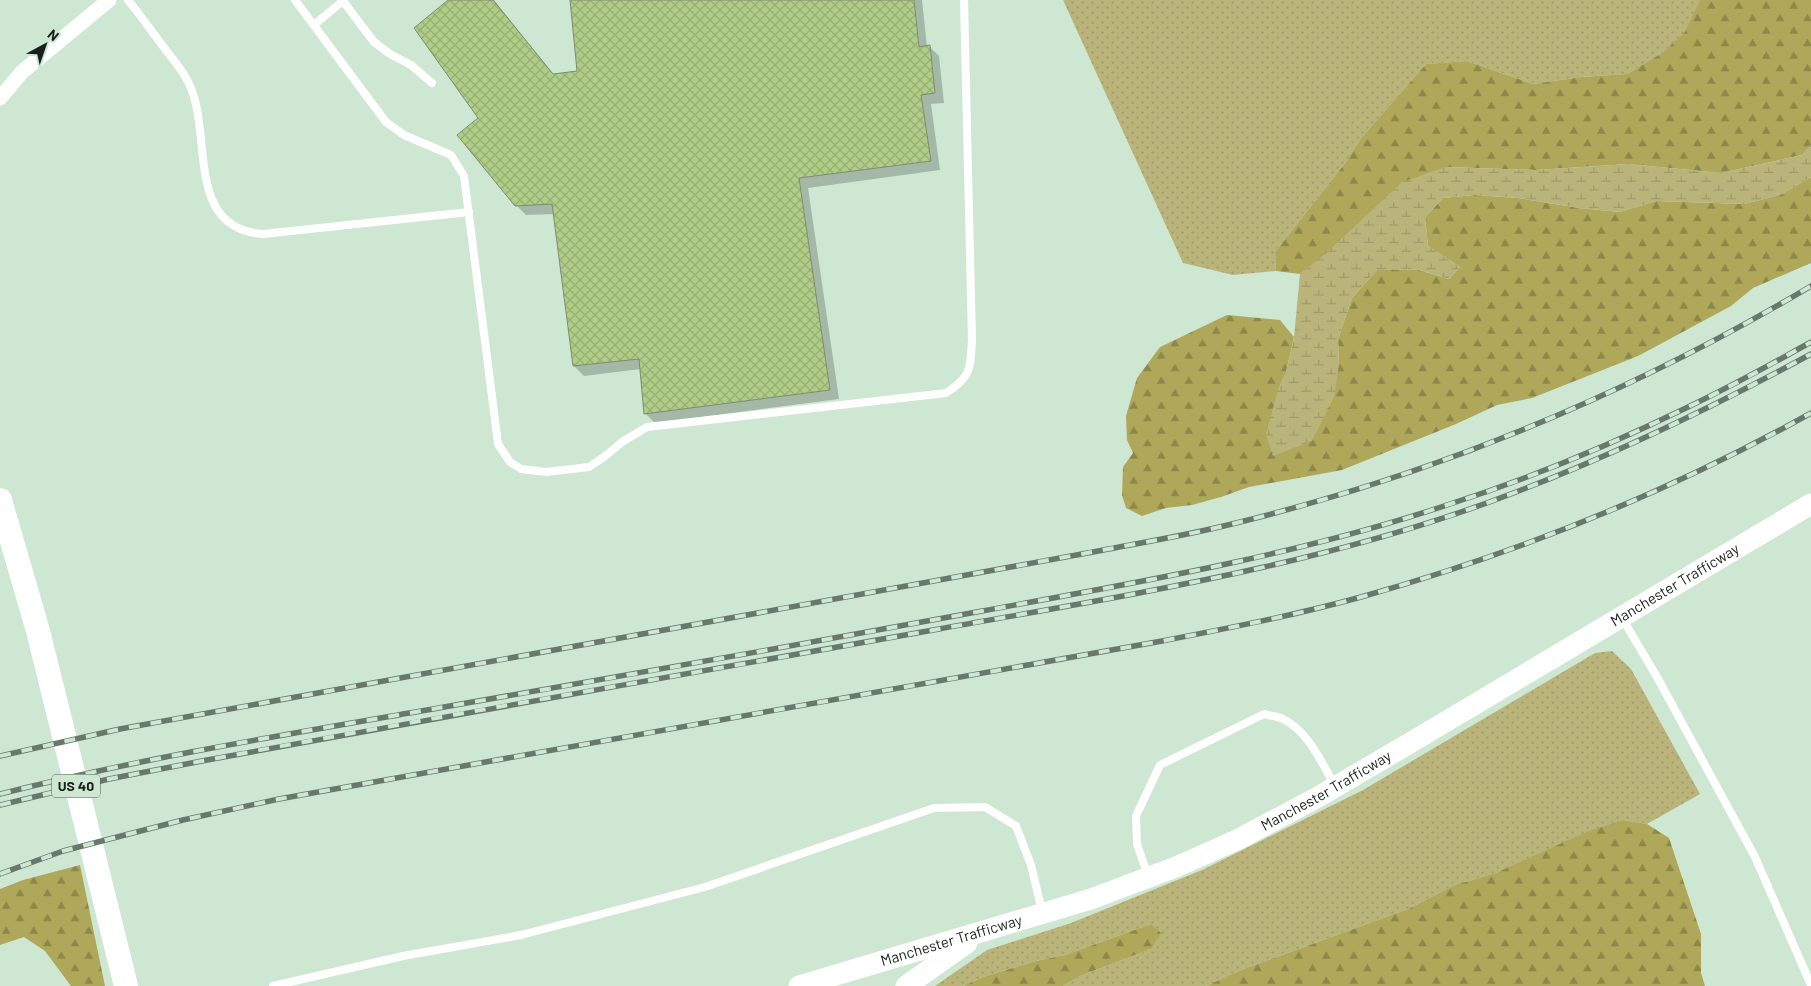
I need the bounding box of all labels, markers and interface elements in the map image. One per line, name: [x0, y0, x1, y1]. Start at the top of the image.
north arrow: [20, 20, 70, 70]
text: N: [45, 25, 63, 44]
street label: Manchester Trafficway: [1607, 539, 1742, 630]
street label: Manchester Trafficway: [1257, 746, 1394, 834]
road number: US 40: [52, 774, 100, 798]
street label: Manchester Trafficway: [878, 910, 1024, 969]

